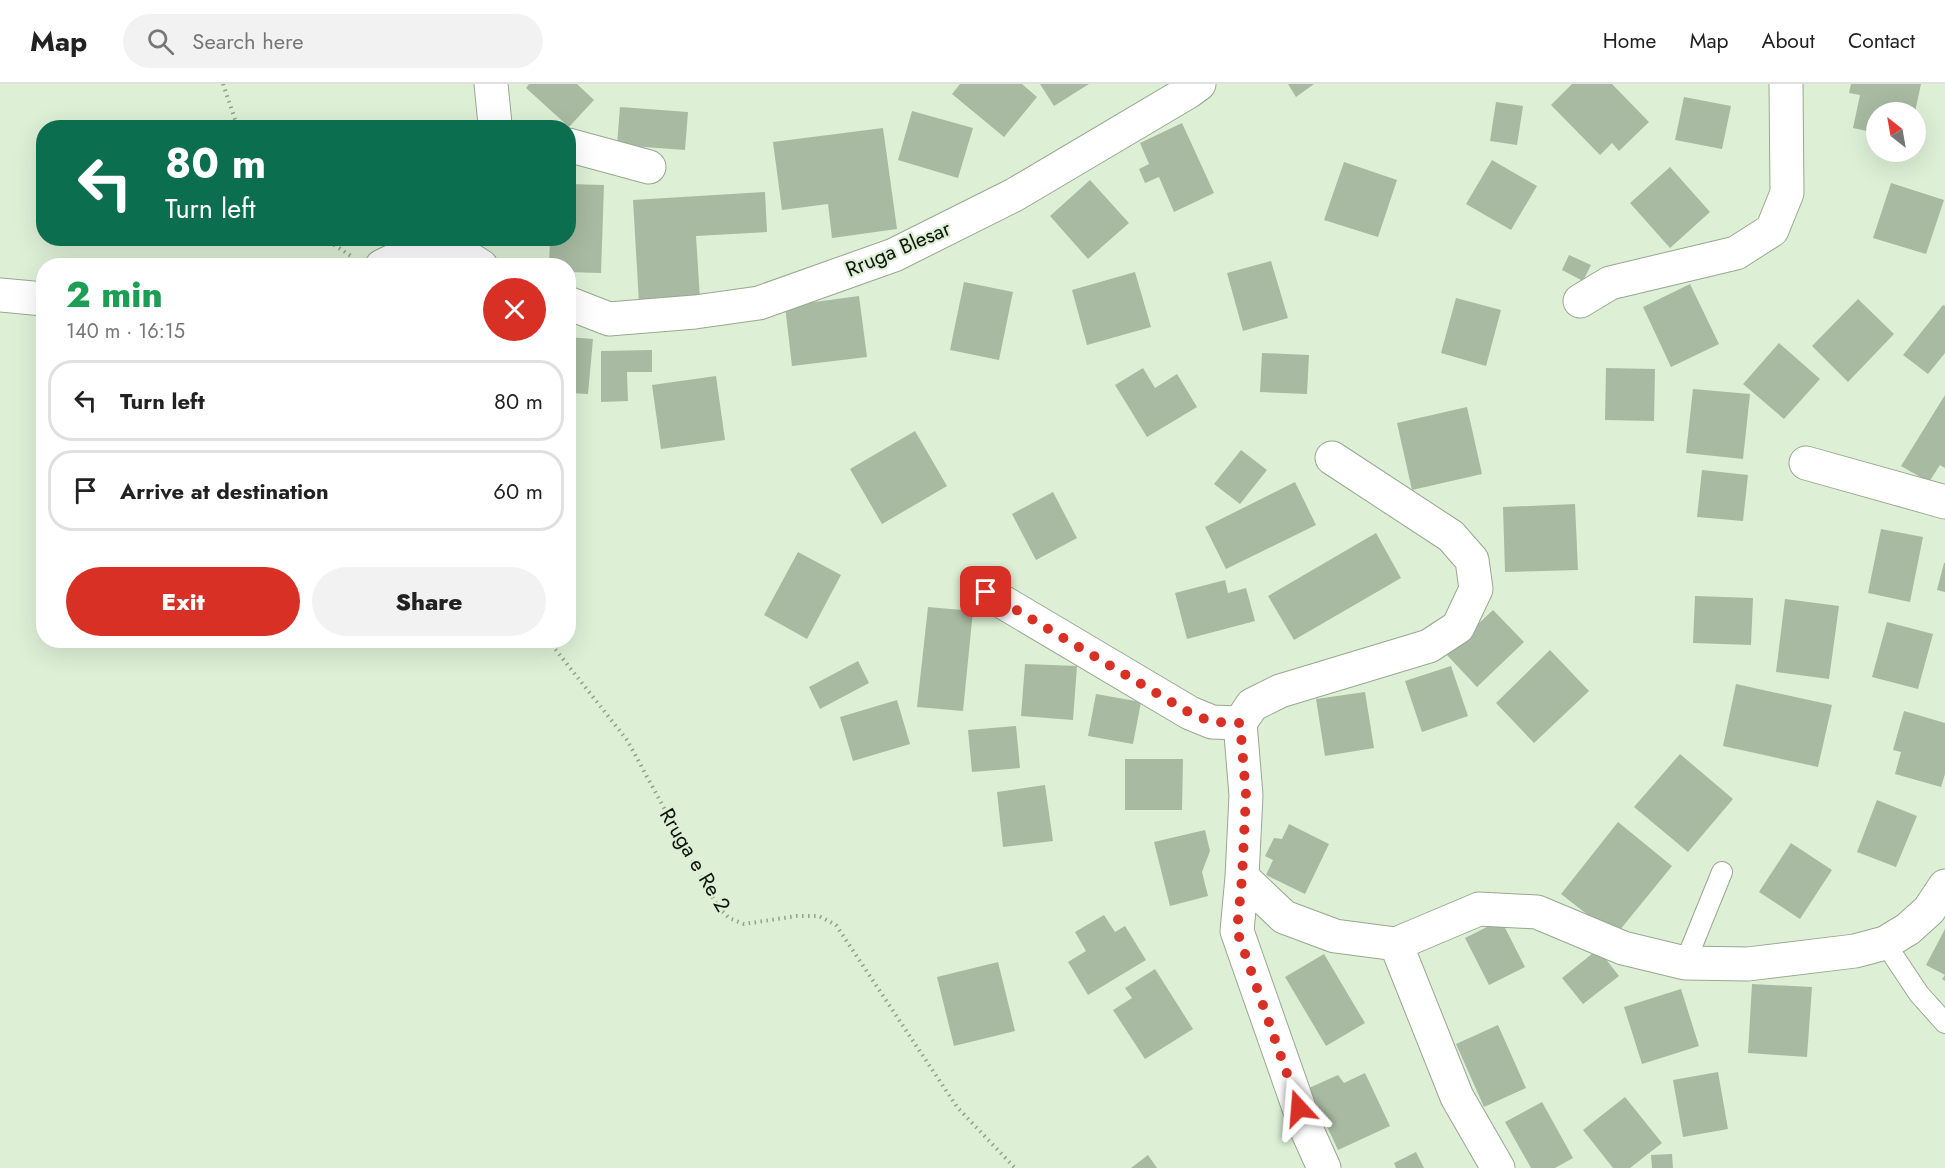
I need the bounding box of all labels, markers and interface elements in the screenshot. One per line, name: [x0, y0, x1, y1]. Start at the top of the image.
search box: [123, 14, 543, 68]
text: Map: [30, 21, 87, 62]
icon: search: [144, 25, 177, 58]
text: Search here: [192, 25, 304, 57]
text: Home: [1603, 26, 1656, 56]
text: Map: [1689, 26, 1729, 56]
text: About: [1762, 26, 1815, 56]
text: Contact: [1848, 26, 1915, 56]
north arrow: [1866, 102, 1926, 162]
map controls: [1866, 102, 1926, 162]
text: 80 m: [165, 133, 266, 194]
icon: left: [66, 144, 144, 222]
text: Turn left: [165, 189, 255, 228]
street label: Rruga Blesar: [841, 213, 956, 285]
text: 2 min: [66, 268, 163, 320]
button: close: [483, 278, 546, 341]
text: 140 m · 16:15: [66, 317, 185, 346]
icon: left: [69, 384, 102, 417]
text: Turn left: [120, 385, 205, 417]
text: 80 m: [494, 385, 543, 417]
icon: arrive: [69, 474, 102, 507]
text: Arrive at destination: [120, 475, 329, 507]
text: 60 m: [493, 475, 543, 507]
pin: [960, 566, 1011, 617]
button: Exit: [66, 567, 300, 636]
button: Share: [312, 567, 546, 636]
icon: arrive: [969, 575, 1002, 608]
street label: Rruga e Re 2: [652, 802, 738, 918]
position arrow: [1267, 1076, 1331, 1140]

